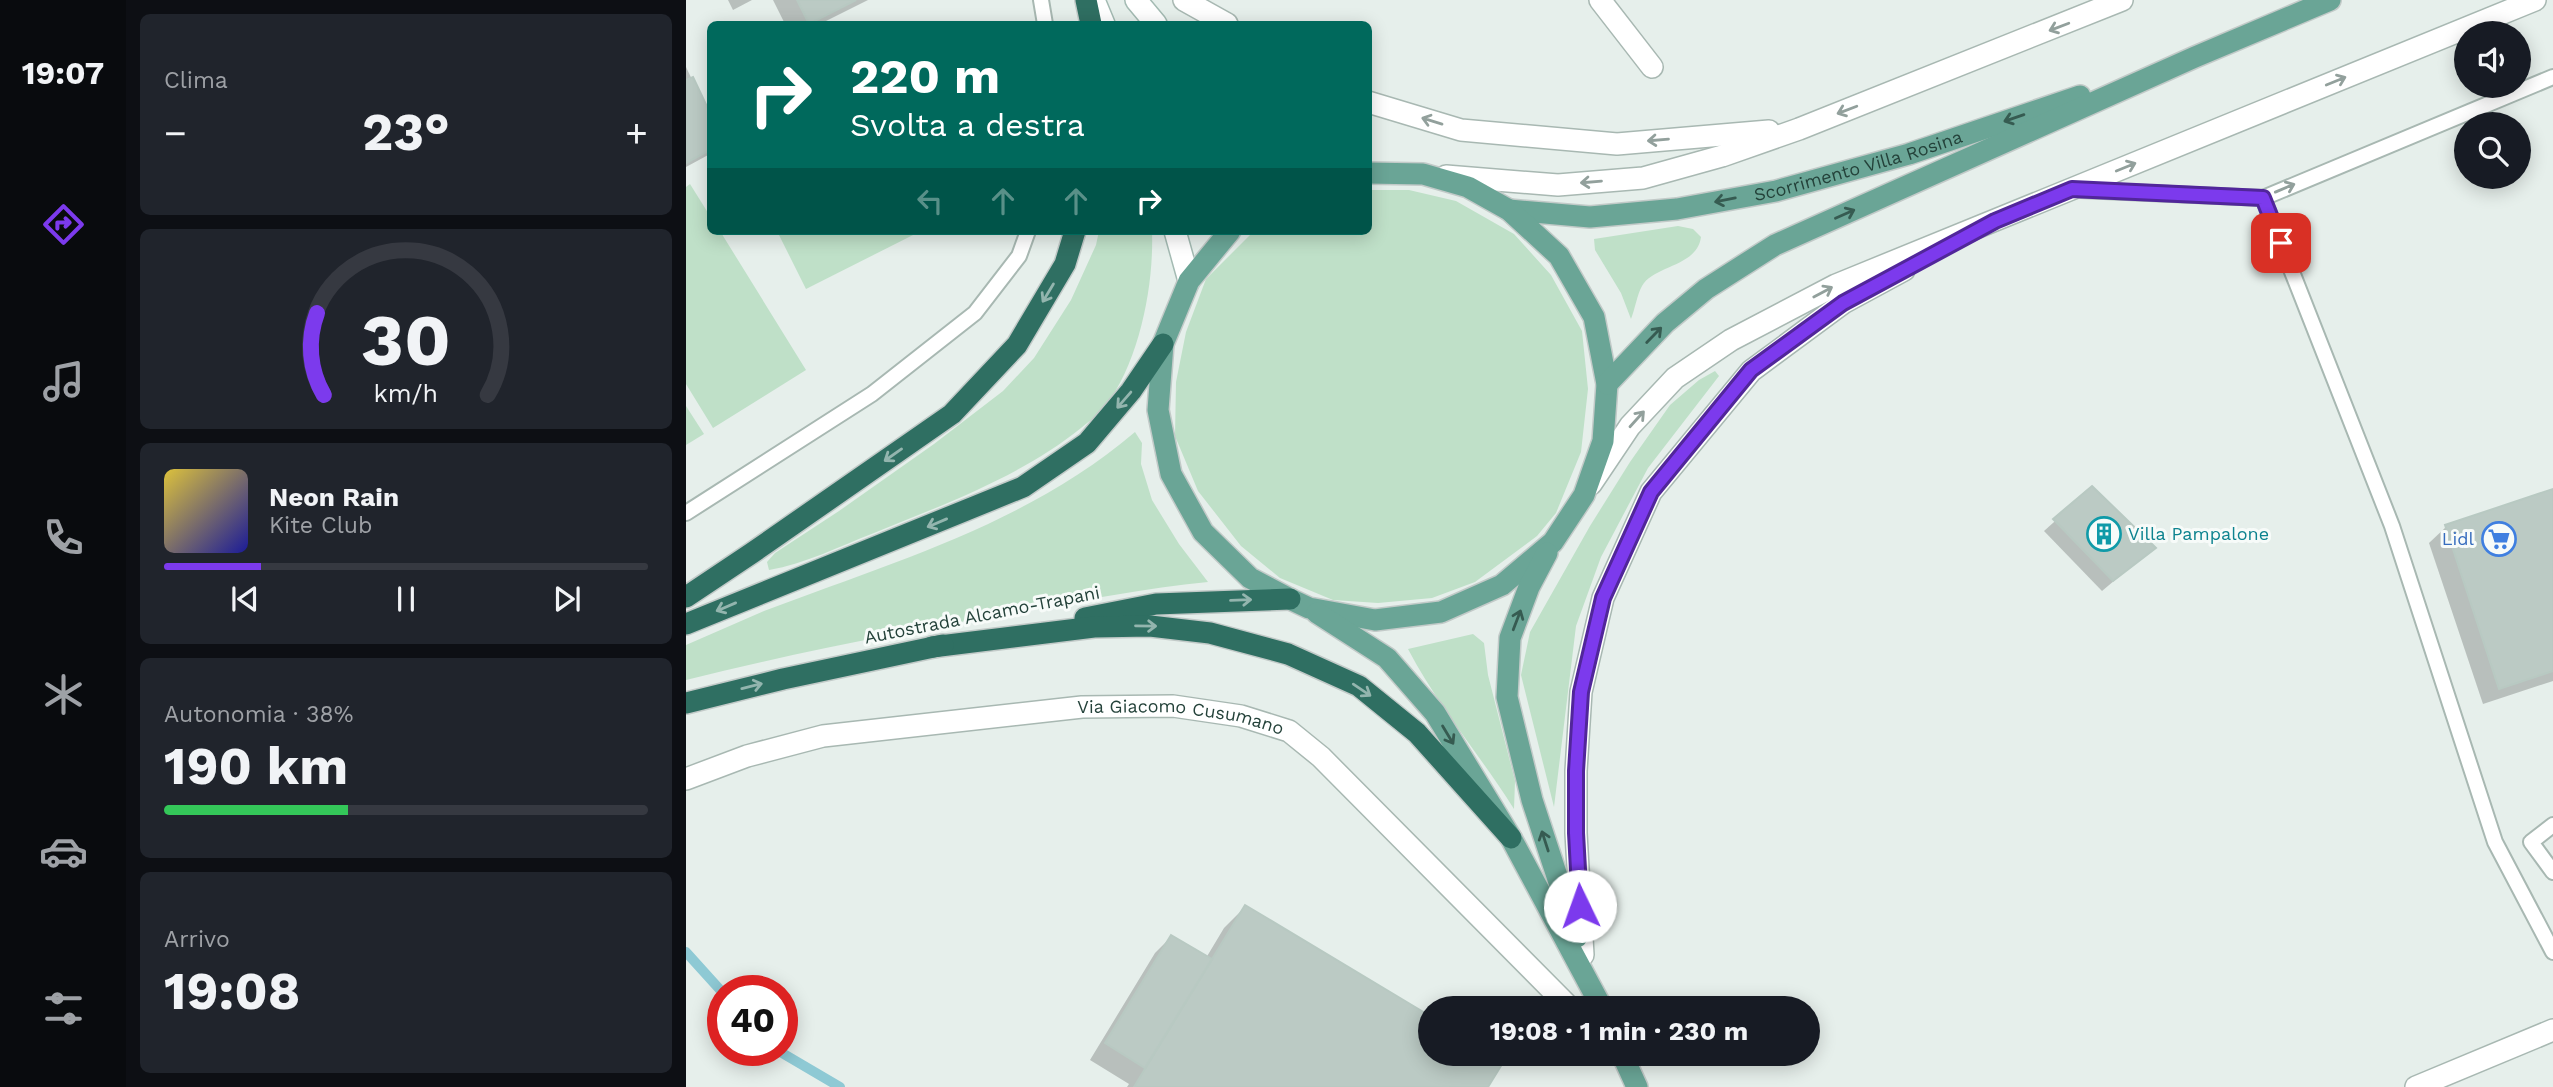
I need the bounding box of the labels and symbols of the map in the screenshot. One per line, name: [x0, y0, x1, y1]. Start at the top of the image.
one-way arrow: [2049, 21, 2070, 34]
one-way arrow: [2325, 73, 2347, 86]
one-way arrow: [1837, 104, 1859, 117]
one-way arrow: [2004, 113, 2026, 125]
one-way arrow: [1421, 114, 1443, 127]
street label: Scorrimento Villa Rosina: [1752, 126, 1965, 205]
one-way arrow: [1647, 134, 1669, 147]
one-way arrow: [2115, 160, 2136, 173]
one-way arrow: [1581, 176, 1603, 189]
one-way arrow: [2274, 181, 2296, 194]
one-way arrow: [1714, 194, 1737, 207]
one-way arrow: [1834, 206, 1855, 219]
pin: [2251, 213, 2311, 273]
one-way arrow: [1041, 283, 1055, 303]
one-way arrow: [1812, 284, 1833, 298]
one-way arrow: [1646, 326, 1663, 343]
one-way arrow: [1116, 391, 1132, 409]
one-way arrow: [1629, 410, 1645, 428]
one-way arrow: [884, 448, 903, 462]
building icon: Villa Pampalone: [2085, 515, 2123, 553]
one-way arrow: [927, 518, 948, 531]
supermarket icon: Lidl: [2480, 520, 2518, 558]
place label: Villa Pampalone: [2128, 523, 2269, 544]
place label: Lidl: [2442, 528, 2474, 549]
street label: Autostrada Alcamo-Trapani: [862, 581, 1101, 648]
one-way arrow: [1229, 593, 1252, 607]
one-way arrow: [716, 601, 737, 614]
one-way arrow: [1511, 610, 1524, 631]
one-way arrow: [1134, 620, 1157, 633]
one-way arrow: [740, 679, 763, 692]
one-way arrow: [1352, 682, 1371, 697]
street label: Via Giacomo Cusumano: [1077, 695, 1287, 739]
one-way arrow: [1441, 724, 1455, 744]
one-way arrow: [1538, 830, 1551, 852]
position arrow: [1543, 869, 1617, 943]
speed limit sign: 40: [707, 975, 798, 1066]

